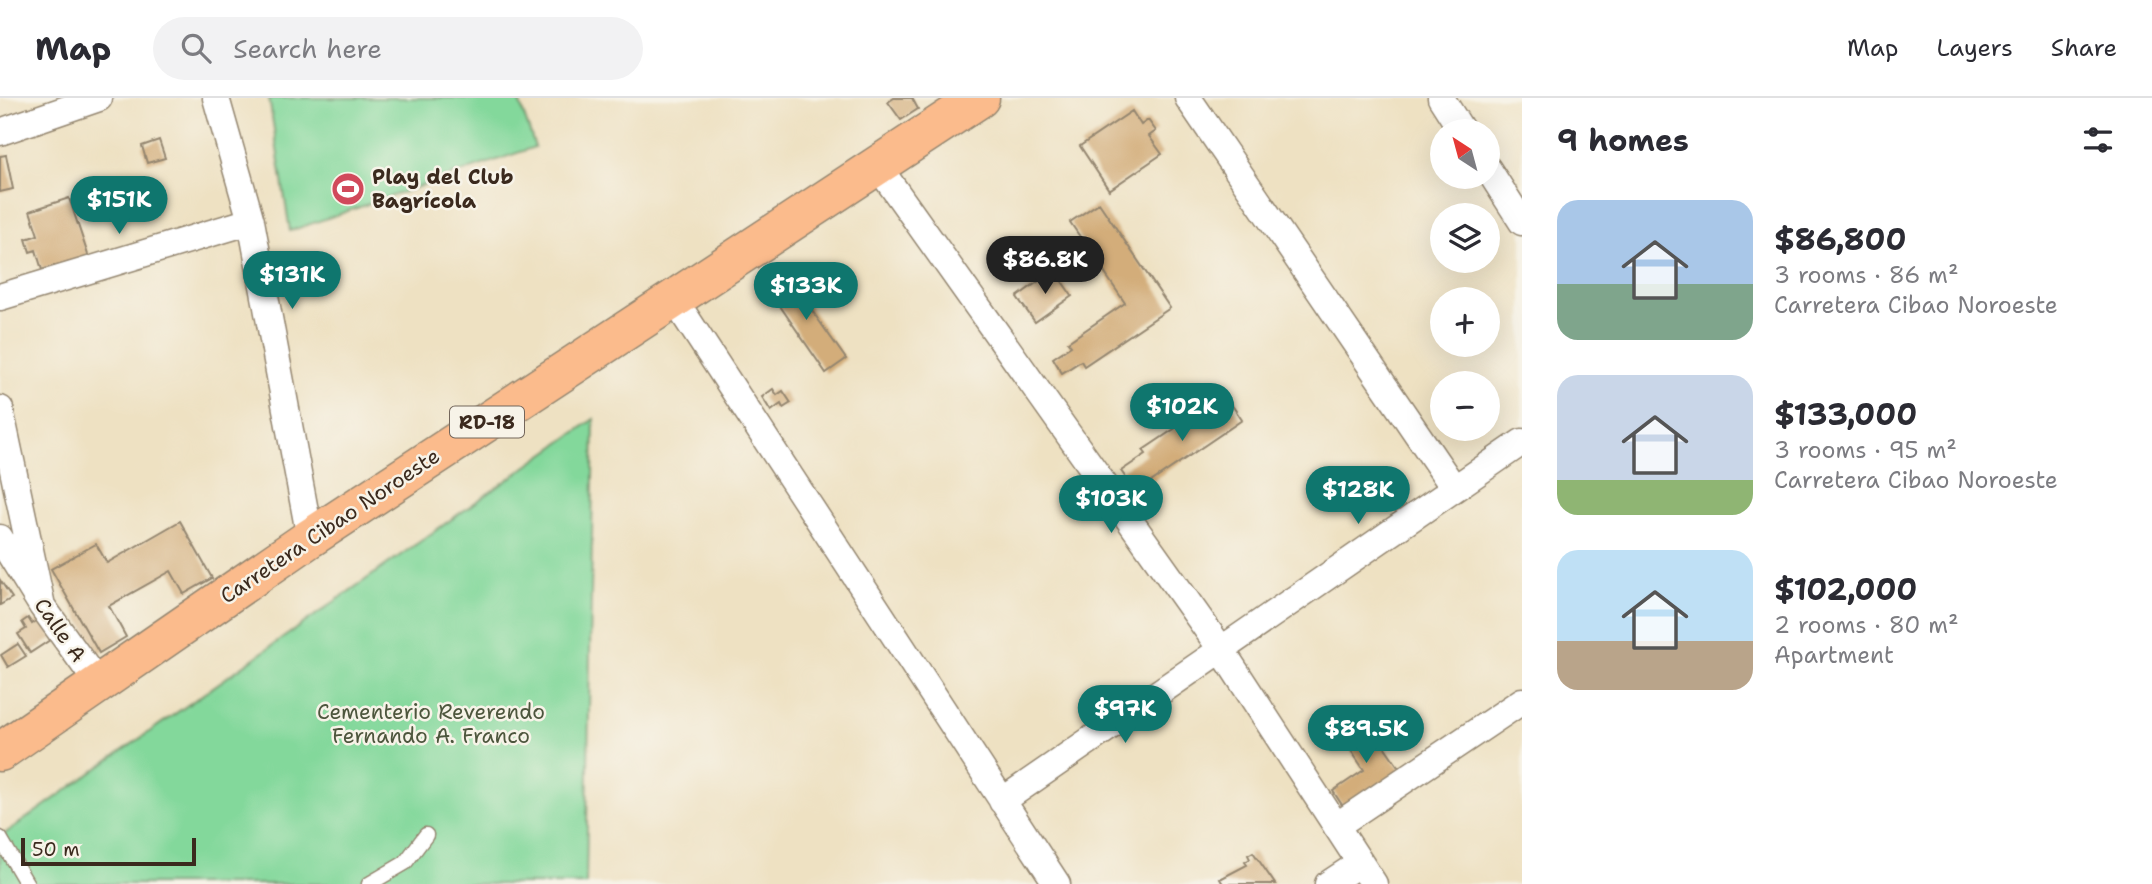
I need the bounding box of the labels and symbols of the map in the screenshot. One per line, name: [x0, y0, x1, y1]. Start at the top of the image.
north arrow: [1430, 119, 1500, 189]
place label: Play del Club Bagrícola: [372, 163, 514, 215]
sports icon: Play del Club Bagrícola: [329, 170, 367, 208]
pin: $151K: [70, 176, 168, 236]
pin: $86.8K: [988, 236, 1102, 296]
pin: $131K: [243, 252, 341, 311]
pin: $133K: [757, 262, 855, 322]
pin: $102K: [1133, 384, 1231, 443]
road number: RD-18: [450, 406, 524, 438]
street label: Carretera Cibao Noroeste: [215, 442, 445, 610]
pin: $128K: [1309, 466, 1407, 526]
pin: $103K: [1062, 476, 1160, 535]
street label: Calle A: [28, 592, 92, 668]
pin: $97K: [1084, 686, 1166, 745]
park label: Cementerio Reverendo Fernando A. Franco: [317, 698, 545, 750]
pin: $89.5K: [1309, 706, 1423, 765]
scale bar: [21, 835, 196, 867]

